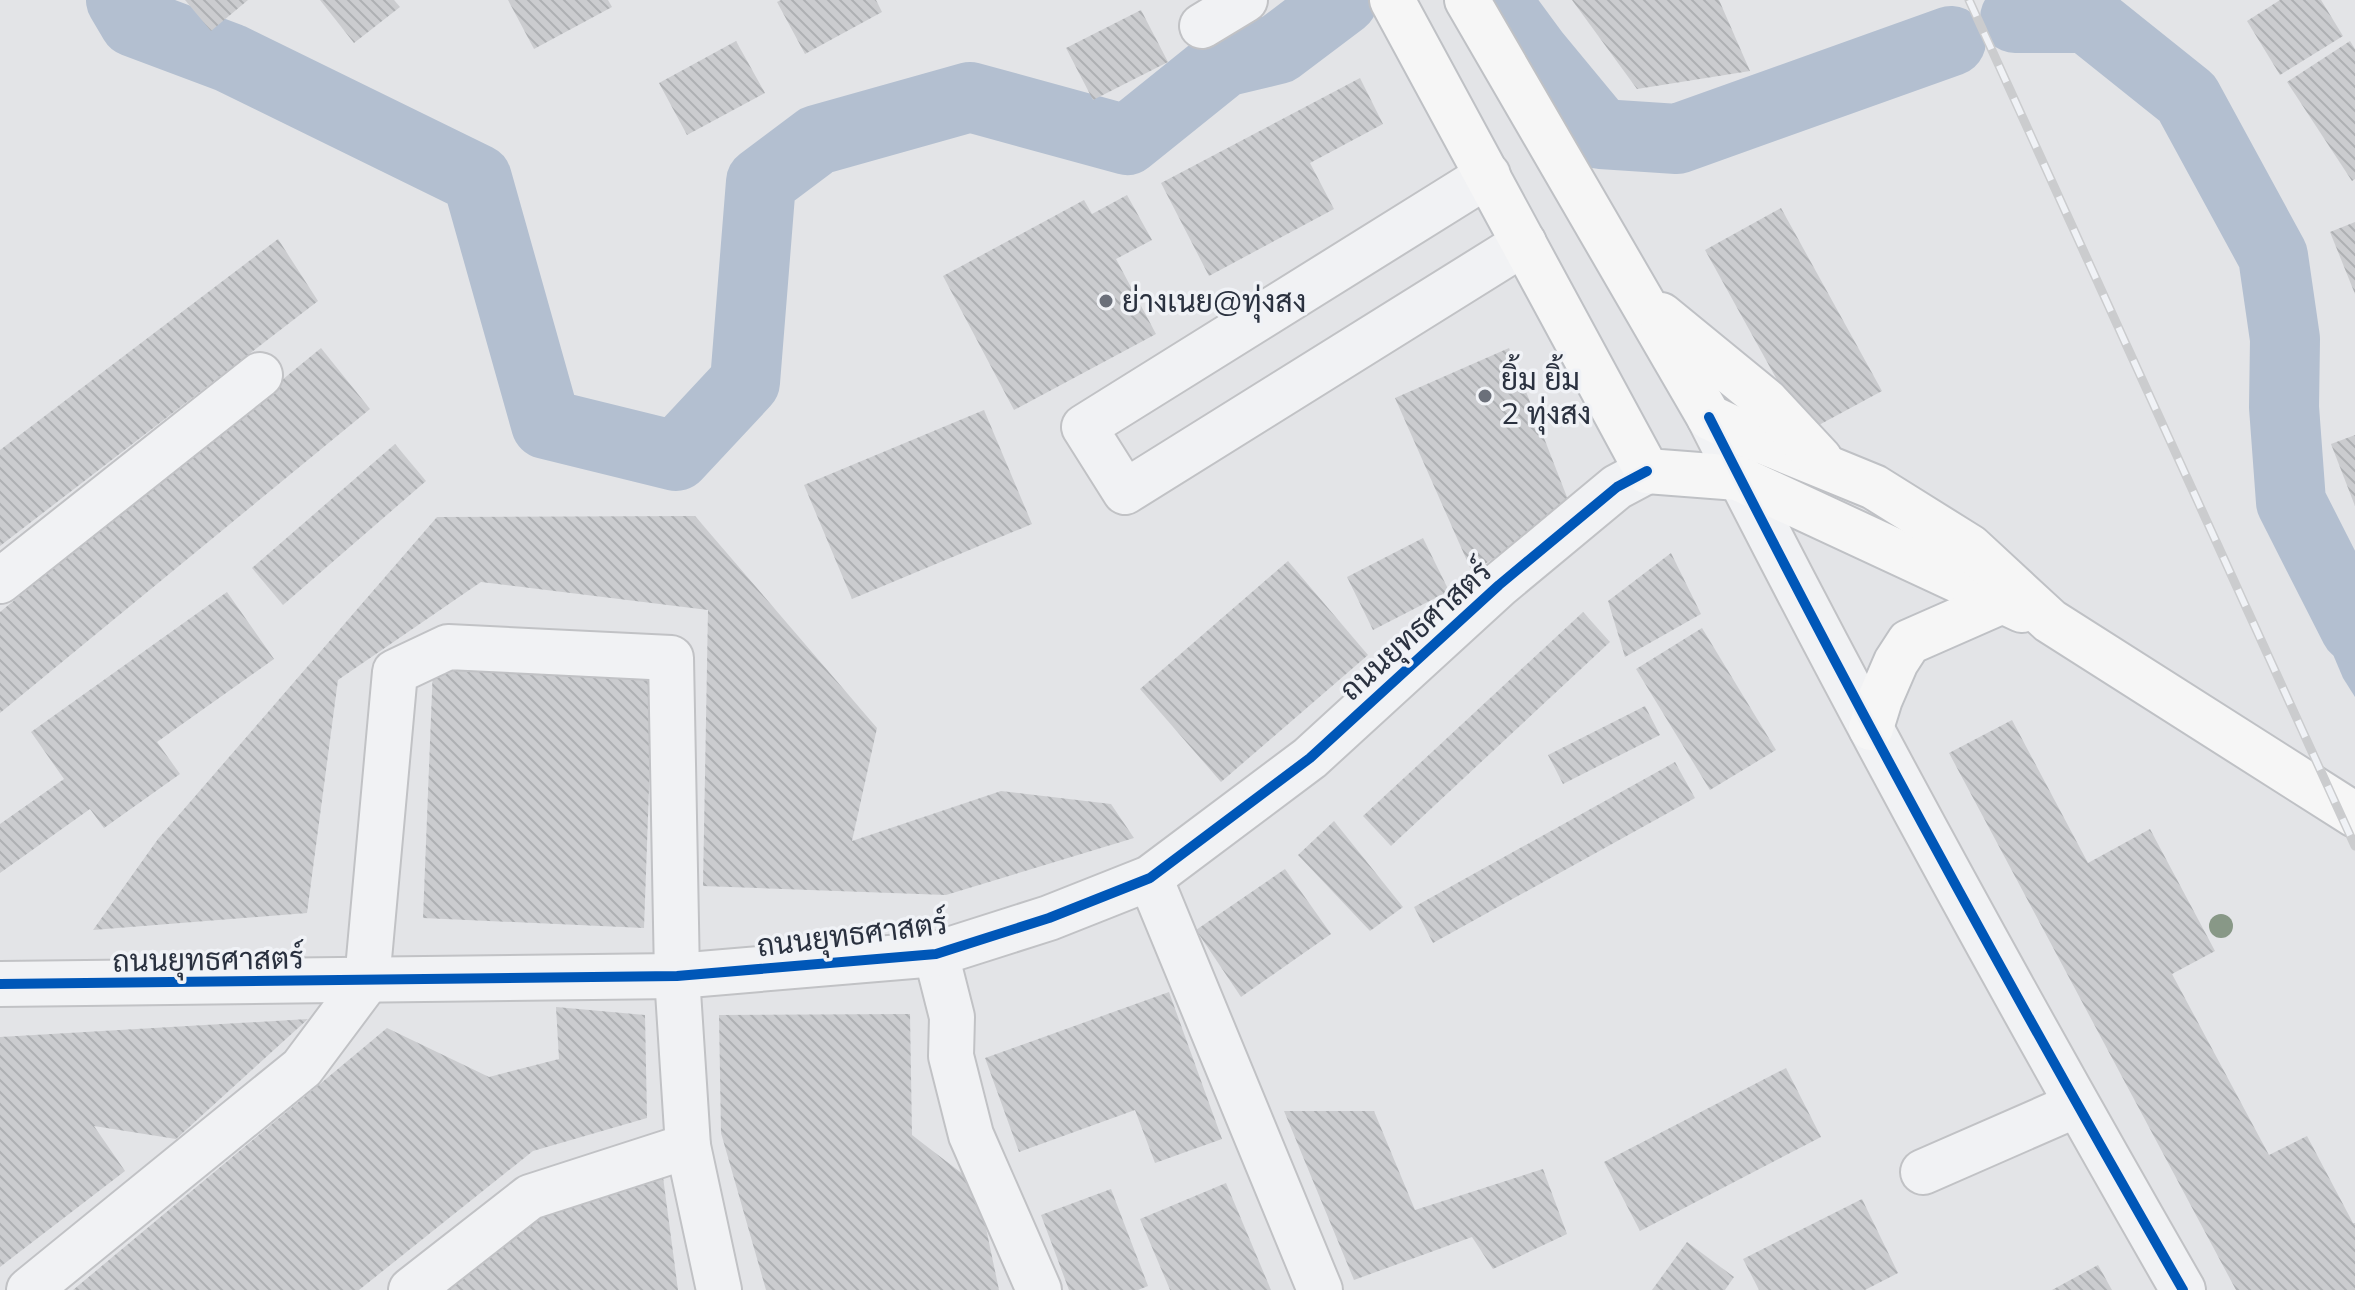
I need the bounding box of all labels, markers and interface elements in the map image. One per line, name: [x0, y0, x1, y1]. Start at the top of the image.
place label: ย่างเนย@ทุ่งสง: [1122, 282, 1306, 323]
marker: ย่างเนย@ทุ่งสง: [1097, 292, 1115, 310]
place label: ยิ้ม ยิ้ม 2 ทุ่งสง: [1501, 354, 1591, 435]
marker: ยิ้ม ยิ้ม 2 ทุ่งสง: [1476, 387, 1494, 405]
street label: ถนนยุทธศาสตร์: [1331, 552, 1501, 710]
street label: ถนนยุทธศาสตร์: [755, 903, 950, 968]
street label: ถนนยุทธศาสตร์: [112, 938, 304, 983]

